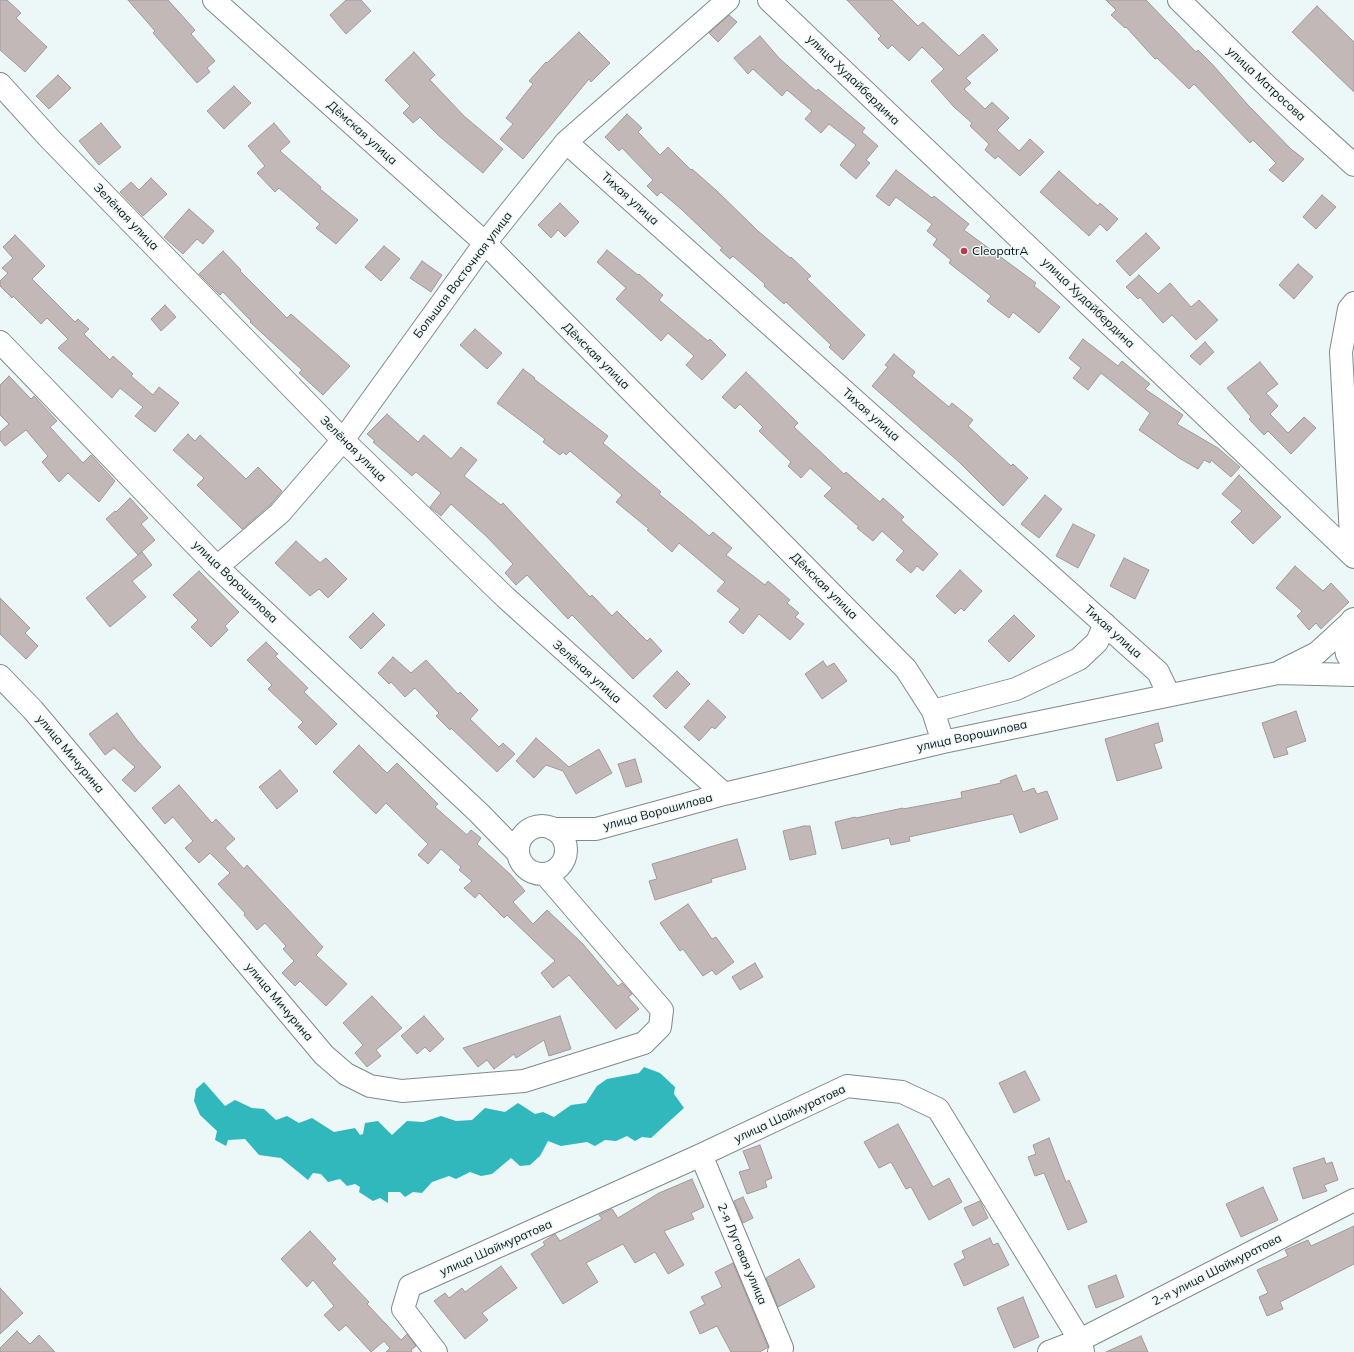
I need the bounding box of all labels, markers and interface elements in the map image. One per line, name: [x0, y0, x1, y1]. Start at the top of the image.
street label: улица Худайбердина: [804, 32, 902, 128]
street label: улица Матросова: [1224, 44, 1308, 124]
street label: Дёмская улица: [324, 98, 400, 168]
street label: Тихая улица: [598, 170, 662, 228]
street label: Зелёная улица: [90, 181, 162, 253]
street label: Большая Восточная улица: [411, 209, 515, 341]
place label: CleopatrA: [972, 244, 1028, 258]
marker: CleopatrA: [959, 246, 969, 256]
street label: улица Худайбердина: [1039, 255, 1137, 351]
street label: Дёмская улица: [559, 319, 633, 393]
street label: Тихая улица: [839, 386, 903, 444]
street label: Зелёная улица: [317, 413, 389, 485]
street label: улица Ворошилова: [190, 538, 280, 626]
street label: Дёмская улица: [787, 549, 861, 623]
street label: Тихая улица: [1081, 603, 1145, 661]
street label: Зелёная улица: [550, 637, 624, 707]
street label: улица Мичурина: [33, 712, 107, 796]
street label: улица Ворошилова: [915, 717, 1029, 755]
street label: улица Ворошилова: [602, 790, 714, 834]
street label: улица Мичурина: [242, 960, 316, 1044]
street label: улица Шаймуратова: [732, 1082, 848, 1146]
street label: 2-я Луговая улица: [714, 1201, 770, 1307]
street label: улица Шаймуратова: [438, 1217, 554, 1279]
street label: 2-я улица Шаймуратова: [1150, 1231, 1284, 1309]

